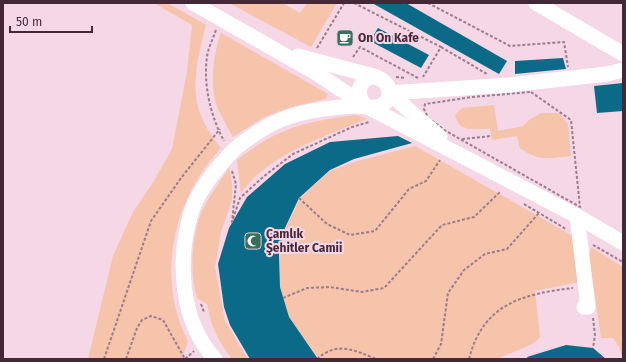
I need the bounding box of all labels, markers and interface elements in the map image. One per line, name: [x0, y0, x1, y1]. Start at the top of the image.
scale bar: [10, 8, 92, 34]
text: 50 m: [16, 15, 42, 29]
cafe icon: On On Kafe: [335, 28, 355, 48]
place label: On On Kafe: [358, 31, 419, 45]
place label: Çamlık Şehitler Camii: [266, 227, 342, 256]
mosque icon: Çamlık Şehitler Camii: [243, 231, 263, 251]

